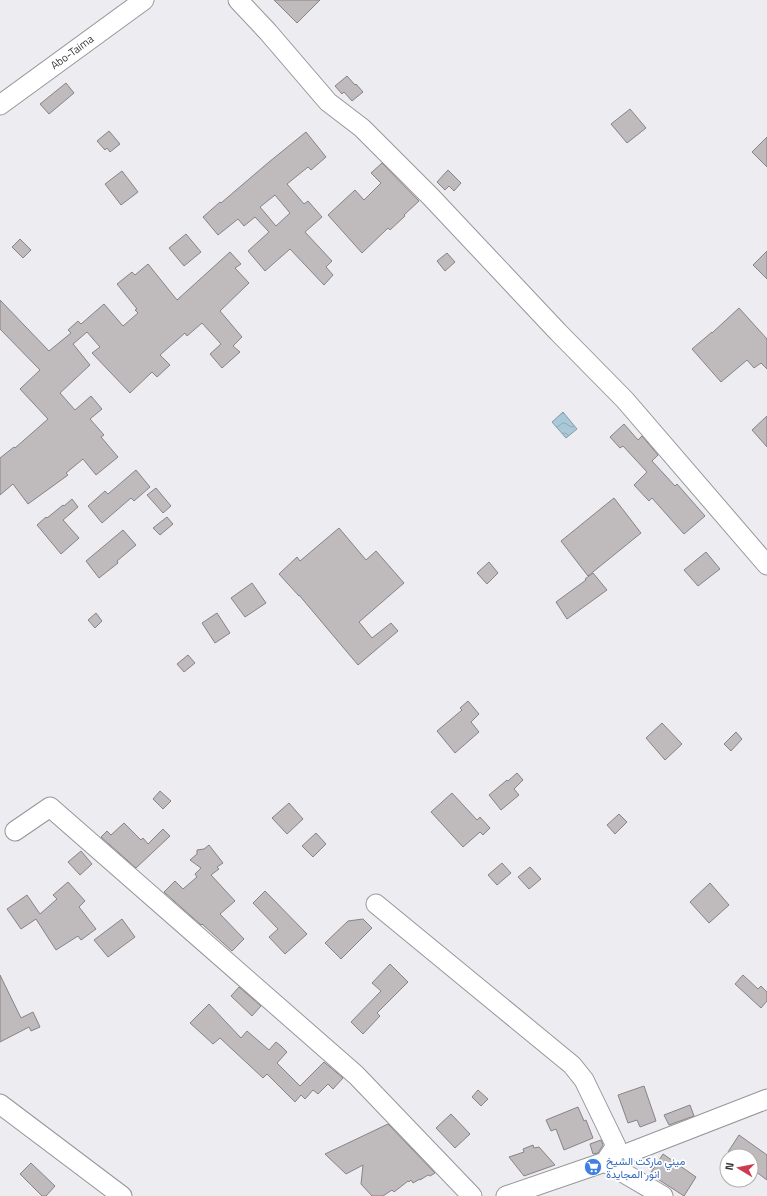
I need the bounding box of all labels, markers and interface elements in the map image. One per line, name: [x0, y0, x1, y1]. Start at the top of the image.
street label: Abo-Taima: [47, 31, 97, 73]
north arrow: [719, 1148, 759, 1188]
place label: ميني ماركت الشيخ انور المجايدة: [606, 1153, 685, 1182]
supermarket icon: ميني ماركت الشيخ انور المجايدة: [583, 1157, 603, 1177]
text: N: [721, 1161, 738, 1171]

